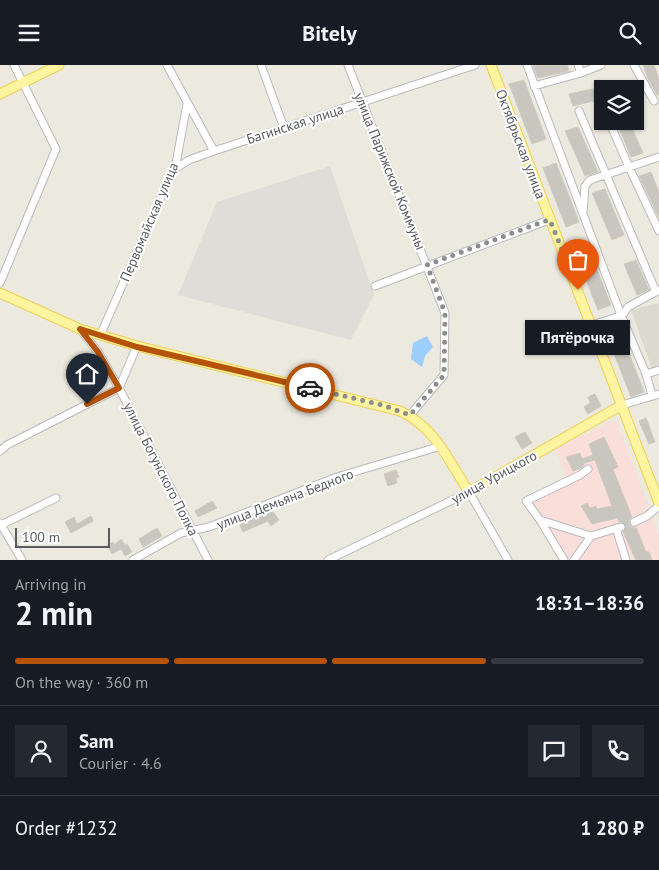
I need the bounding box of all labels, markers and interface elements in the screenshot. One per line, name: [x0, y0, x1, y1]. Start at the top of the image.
icon: menu: [15, 19, 43, 47]
text: Bitely: [302, 19, 357, 47]
icon: search: [616, 19, 644, 47]
map controls: [594, 80, 644, 130]
button: layers: [594, 80, 644, 130]
street label: Октябрьская улица: [492, 87, 550, 201]
street label: улица Парижской Коммуны: [350, 90, 430, 252]
street label: Багинская улица: [244, 100, 346, 148]
street label: Первомайская улица: [116, 160, 182, 284]
pin: [557, 239, 599, 290]
icon: bag: [564, 246, 592, 274]
callout: Пятёрочка: [526, 320, 630, 355]
text: Пятёрочка: [540, 327, 615, 347]
pin: [66, 353, 108, 404]
icon: home: [73, 360, 101, 388]
courier: [285, 363, 335, 413]
icon: car: [296, 374, 324, 402]
street label: улица Богунского Полка: [119, 399, 203, 539]
street label: улица Урицкого: [448, 446, 540, 508]
street label: улица Демьяна Бедного: [214, 465, 356, 533]
scale bar: [15, 525, 110, 548]
text: 100 m: [22, 528, 60, 546]
text: Arriving in: [15, 574, 86, 594]
text: 18:31–18:36: [535, 591, 644, 615]
text: 2 min: [15, 592, 93, 634]
text: On the way · 360 m: [15, 672, 148, 692]
button: person: [15, 725, 67, 777]
button: chat: [528, 725, 580, 777]
button: phone: [592, 725, 644, 777]
text: Sam: [79, 729, 114, 753]
text: Courier · 4.6: [79, 753, 162, 773]
text: Order #1232: [15, 816, 118, 840]
text: 1 280 ₽: [581, 816, 644, 840]

